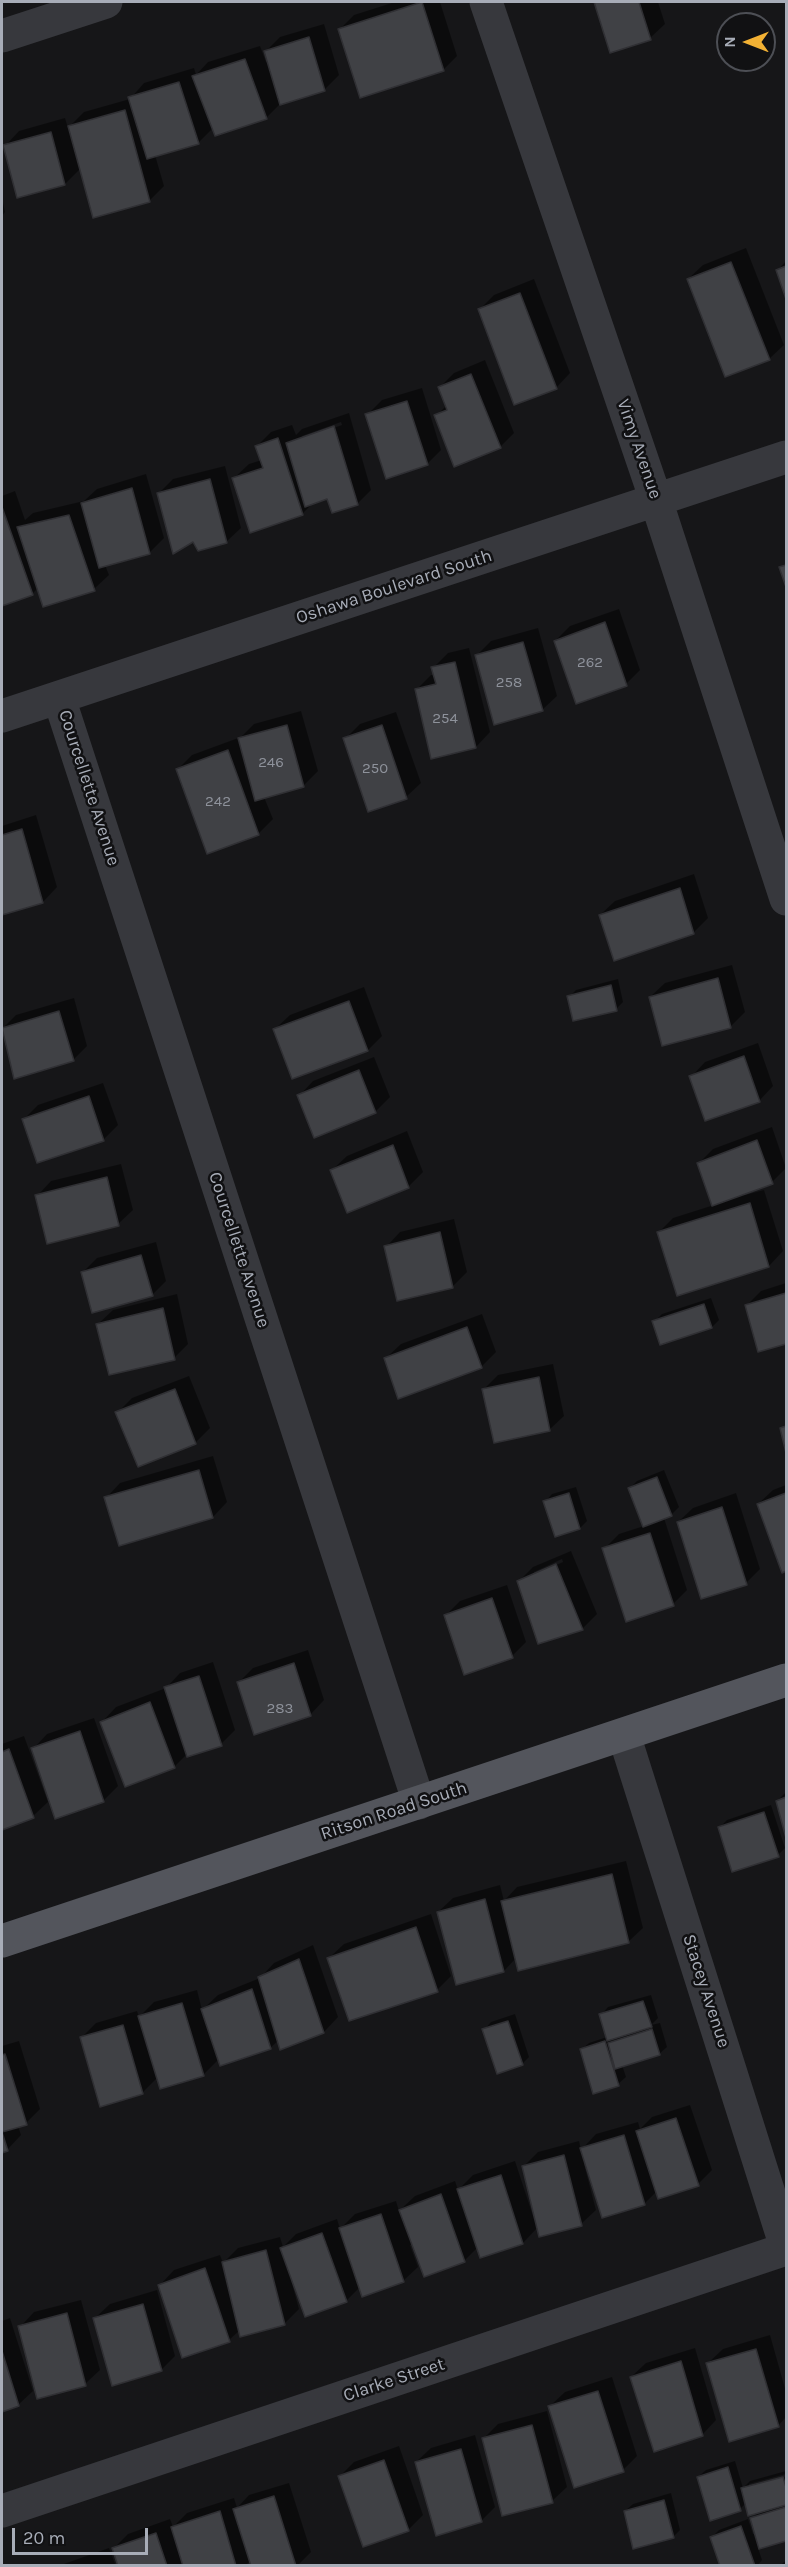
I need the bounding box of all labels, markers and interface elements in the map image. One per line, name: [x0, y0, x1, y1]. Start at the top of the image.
north arrow: [716, 12, 776, 72]
text: N: [720, 36, 739, 48]
street label: Vimy Avenue: [612, 396, 666, 502]
street label: Oshawa Boulevard South: [293, 545, 495, 629]
house number: 262: [577, 654, 603, 672]
house number: 258: [496, 674, 522, 692]
street label: Courcellette Avenue: [54, 707, 124, 869]
house number: 254: [432, 710, 458, 728]
house number: 246: [258, 754, 284, 772]
house number: 250: [362, 760, 388, 778]
house number: 242: [205, 793, 231, 811]
street label: Courcellette Avenue: [204, 1169, 274, 1331]
house number: 283: [267, 1700, 293, 1718]
street label: Ritson Road South: [318, 1777, 470, 1845]
street label: Stacey Avenue: [677, 1932, 735, 2050]
street label: Clarke Street: [340, 2353, 448, 2407]
scale bar: [15, 2516, 152, 2554]
text: 20 m: [23, 2527, 65, 2549]

